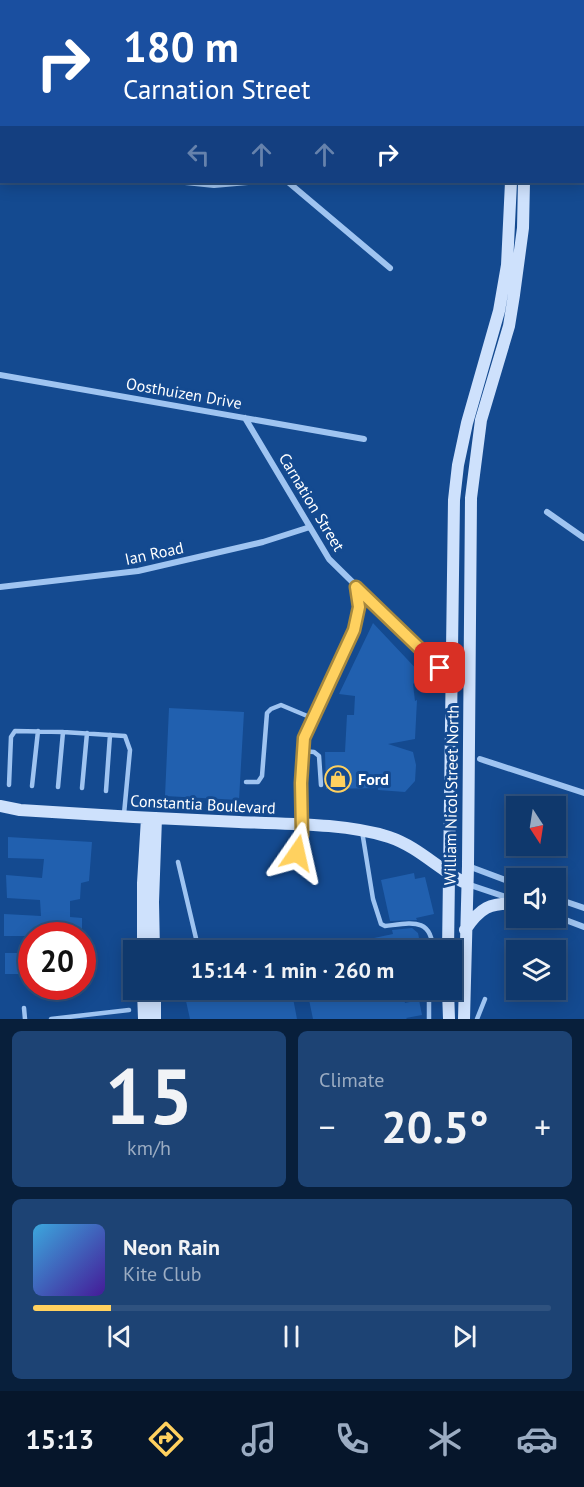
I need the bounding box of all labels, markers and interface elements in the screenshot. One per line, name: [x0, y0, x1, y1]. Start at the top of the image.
text: 180 m: [123, 19, 239, 74]
icon: right: [24, 24, 102, 102]
text: Carnation Street: [123, 72, 311, 106]
icon: left: [182, 138, 215, 171]
icon: ahead: [245, 138, 278, 171]
icon: ahead: [308, 138, 341, 171]
icon: right: [371, 138, 404, 171]
street label: Oosthuizen Drive: [125, 373, 243, 413]
street label: Carnation Street: [275, 449, 349, 555]
street label: Ian Road: [123, 537, 185, 569]
pin: [414, 642, 465, 693]
icon: arrive: [423, 651, 456, 684]
street label: William Nicol Street North: [439, 705, 463, 885]
shop icon: Ford: [323, 764, 353, 794]
place label: Ford: [358, 769, 389, 789]
street label: Constantia Boulevard: [130, 790, 276, 818]
north arrow: [506, 796, 566, 856]
map controls: [506, 796, 566, 1000]
position arrow: [265, 821, 329, 885]
button: sound: [506, 868, 566, 928]
speed limit sign: 20: [18, 922, 96, 1000]
button: layers: [506, 940, 566, 1000]
text: 15:14 · 1 min · 260 m: [191, 956, 394, 984]
text: 15: [105, 1045, 193, 1146]
text: Climate: [319, 1067, 385, 1093]
text: 20.5°: [381, 1097, 489, 1155]
text: −: [319, 1105, 336, 1148]
text: +: [534, 1105, 551, 1148]
text: km/h: [127, 1135, 171, 1161]
text: Neon Rain: [123, 1233, 220, 1261]
text: Kite Club: [123, 1261, 201, 1287]
icon: previous: [103, 1320, 136, 1353]
icon: pause: [275, 1320, 308, 1353]
icon: next: [448, 1320, 481, 1353]
icon: directions: [145, 1418, 187, 1460]
icon: music: [238, 1418, 280, 1460]
icon: phone: [331, 1418, 373, 1460]
icon: climate: [424, 1418, 466, 1460]
icon: car: [516, 1418, 558, 1460]
text: 15:13: [25, 1422, 94, 1456]

